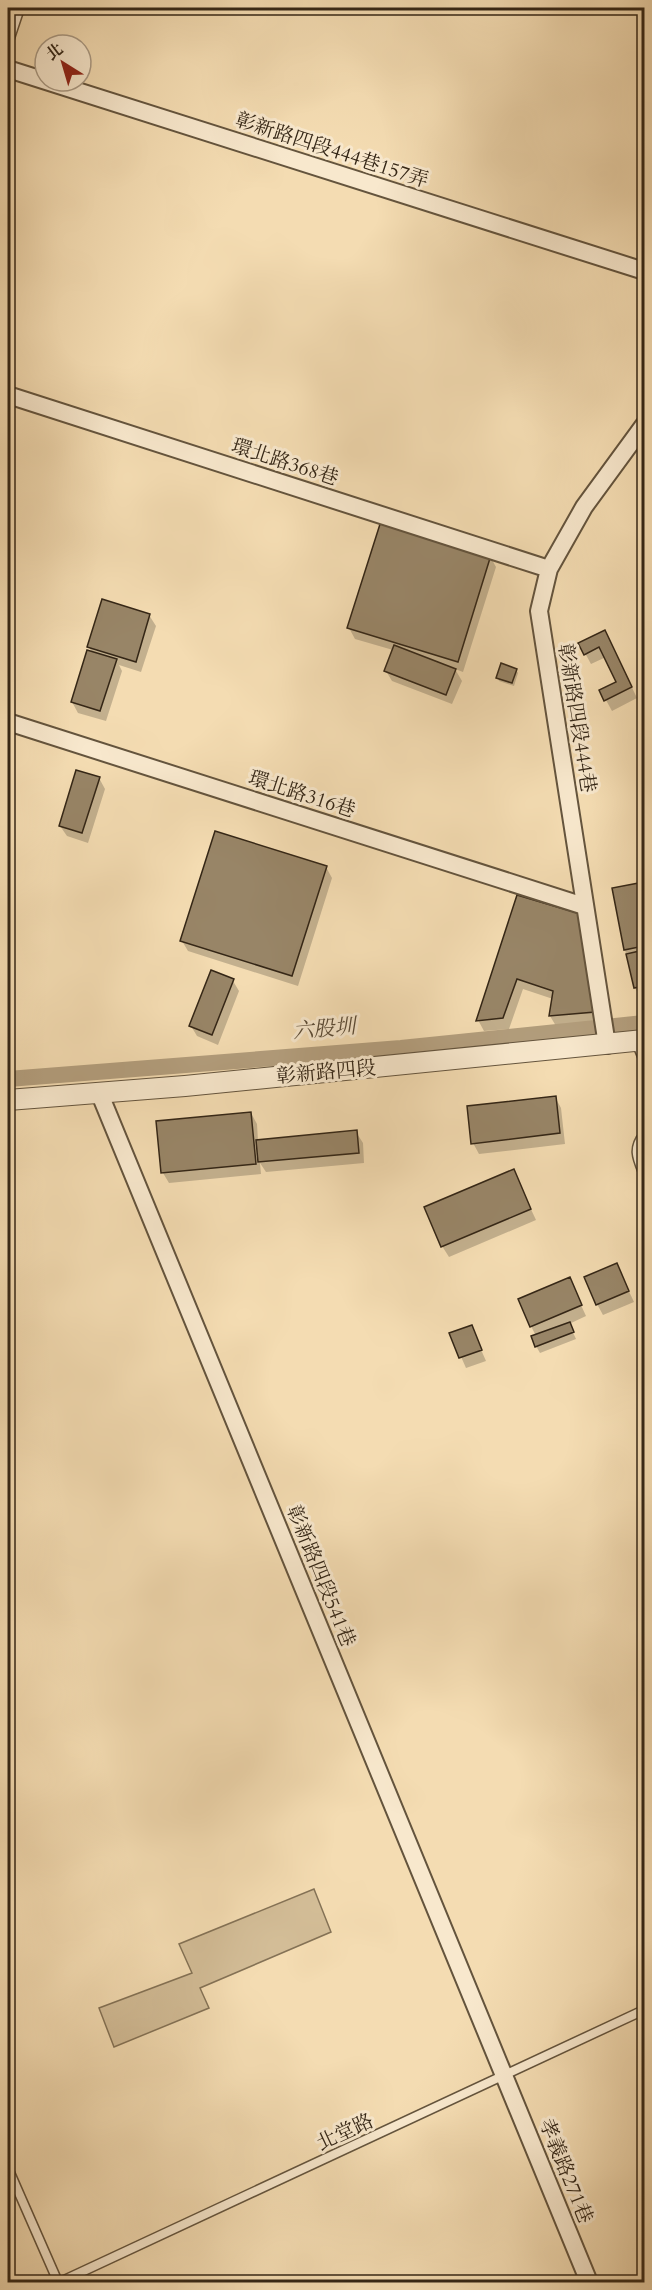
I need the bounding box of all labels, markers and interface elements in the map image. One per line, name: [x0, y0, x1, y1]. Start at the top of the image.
north arrow: [33, 33, 93, 93]
text: 北: [42, 38, 68, 65]
street label: 彰新路四段444巷157弄: [232, 106, 432, 194]
street label: 環北路368巷: [228, 432, 342, 492]
street label: 彰新路四段444巷: [552, 641, 602, 795]
street label: 環北路316巷: [245, 764, 359, 824]
water label: 六股圳: [291, 1012, 360, 1046]
street label: 彰新路四段: [275, 1054, 377, 1090]
street label: 彰新路四段541巷: [280, 1501, 362, 1651]
street label: 北堂路: [312, 2107, 378, 2157]
street label: 孝義路271巷: [533, 2115, 599, 2227]

